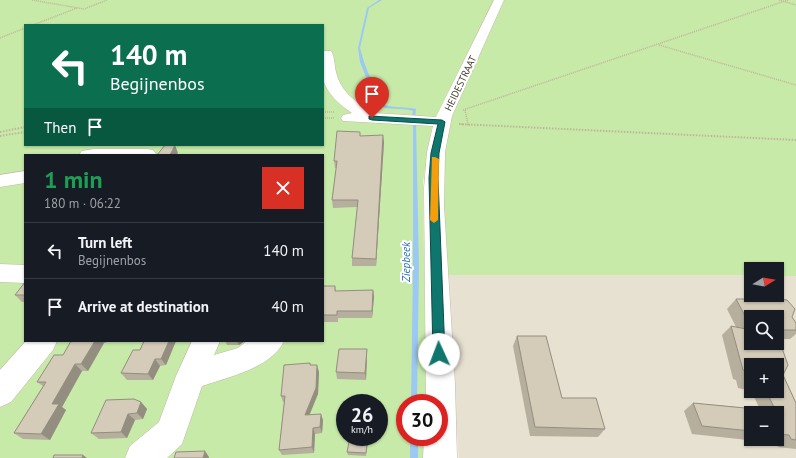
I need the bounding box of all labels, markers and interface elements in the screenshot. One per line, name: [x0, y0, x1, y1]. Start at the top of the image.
text: 140 m: [110, 36, 187, 73]
icon: left: [44, 40, 96, 92]
street label: HEIDESTRAAT: [441, 53, 480, 113]
text: Begijnenbos: [110, 72, 205, 95]
pin: [355, 77, 389, 118]
icon: arrive: [361, 83, 383, 105]
icon: arrive: [84, 116, 106, 138]
text: Then: [44, 118, 76, 137]
text: 1 min: [44, 164, 103, 195]
button: close: [262, 167, 304, 209]
text: 180 m · 06:22: [44, 195, 121, 212]
text: Turn left: [78, 233, 132, 252]
icon: left: [44, 240, 66, 262]
text: 140 m: [263, 241, 304, 260]
water label: Ziepbeek: [399, 241, 413, 283]
text: Begijnenbos: [78, 252, 146, 269]
north arrow: [744, 262, 784, 302]
map controls: [744, 262, 784, 446]
icon: arrive: [44, 296, 66, 318]
text: Arrive at destination: [78, 297, 209, 316]
text: 40 m: [271, 297, 304, 316]
button: search: [744, 310, 784, 350]
position arrow: [418, 333, 460, 375]
button: +: [744, 358, 784, 398]
speed limit sign: 30: [396, 394, 448, 446]
text: 26: [351, 402, 373, 428]
button: −: [744, 406, 784, 446]
text: km/h: [351, 423, 373, 436]

